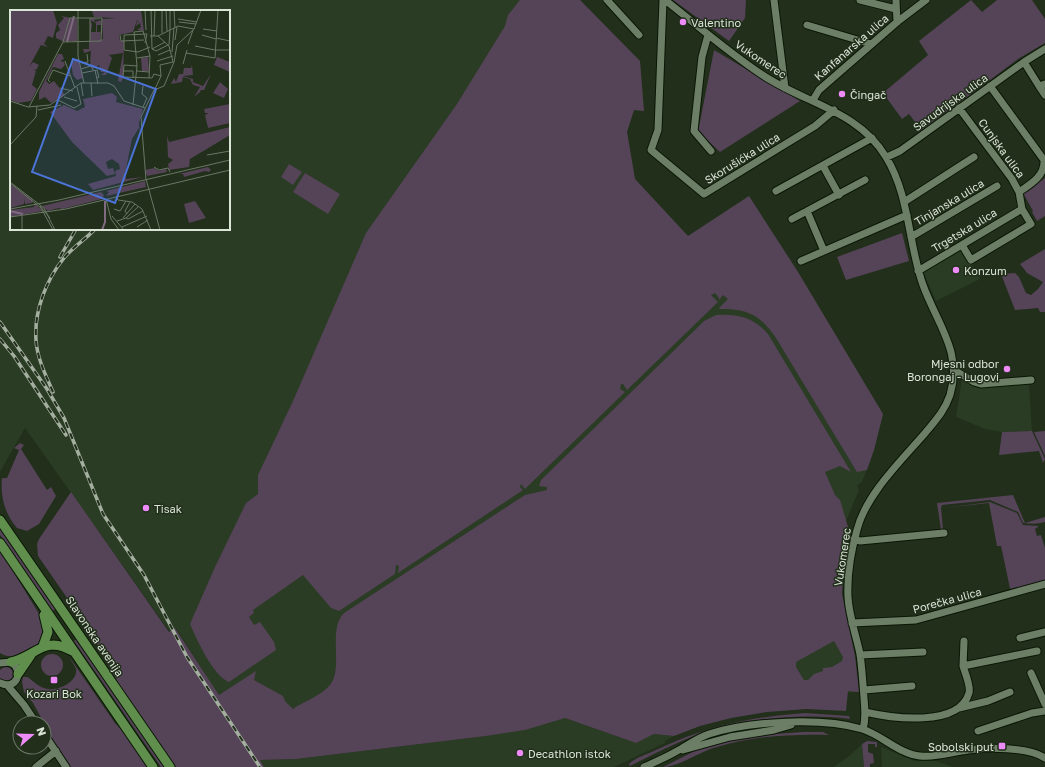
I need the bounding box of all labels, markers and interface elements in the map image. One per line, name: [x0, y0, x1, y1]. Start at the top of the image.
inset map: [10, 10, 230, 230]
street label: Kanfanarska ulica: [811, 11, 891, 83]
place label: Valentino: [691, 16, 741, 29]
marker: Valentino: [678, 17, 688, 27]
street label: Vukomerec: [733, 37, 789, 81]
street label: Savudrijska ulica: [910, 71, 990, 133]
place label: Čingač: [850, 88, 886, 101]
marker: Čingač: [837, 89, 847, 99]
street label: Cunjska ulica: [976, 116, 1028, 180]
street label: Skorušićka ulica: [702, 130, 782, 186]
street label: Tinjanska ulica: [912, 176, 986, 228]
street label: Trgetska ulica: [929, 205, 999, 255]
place label: Konzum: [964, 264, 1007, 277]
marker: Konzum: [951, 265, 961, 275]
place label: Mjesni odbor Borongaj - Lugovi: [907, 357, 1000, 383]
marker: Mjesni odbor Borongaj - Lugovi: [1002, 364, 1012, 374]
place label: Tisak: [154, 502, 182, 515]
marker: Tisak: [141, 503, 151, 513]
street label: Vukomerec: [831, 527, 853, 587]
street label: Porečka ulica: [911, 585, 983, 615]
street label: Slavonska avenija: [63, 593, 127, 679]
marker: Kozari Bok: [49, 675, 59, 685]
place label: Kozari Bok: [26, 687, 82, 700]
north arrow: [12, 715, 52, 755]
text: N: [34, 725, 49, 738]
place label: Sobolski put: [928, 740, 994, 753]
marker: Sobolski put: [997, 741, 1007, 751]
place label: Decathlon istok: [528, 747, 611, 760]
marker: Decathlon istok: [515, 748, 525, 758]

